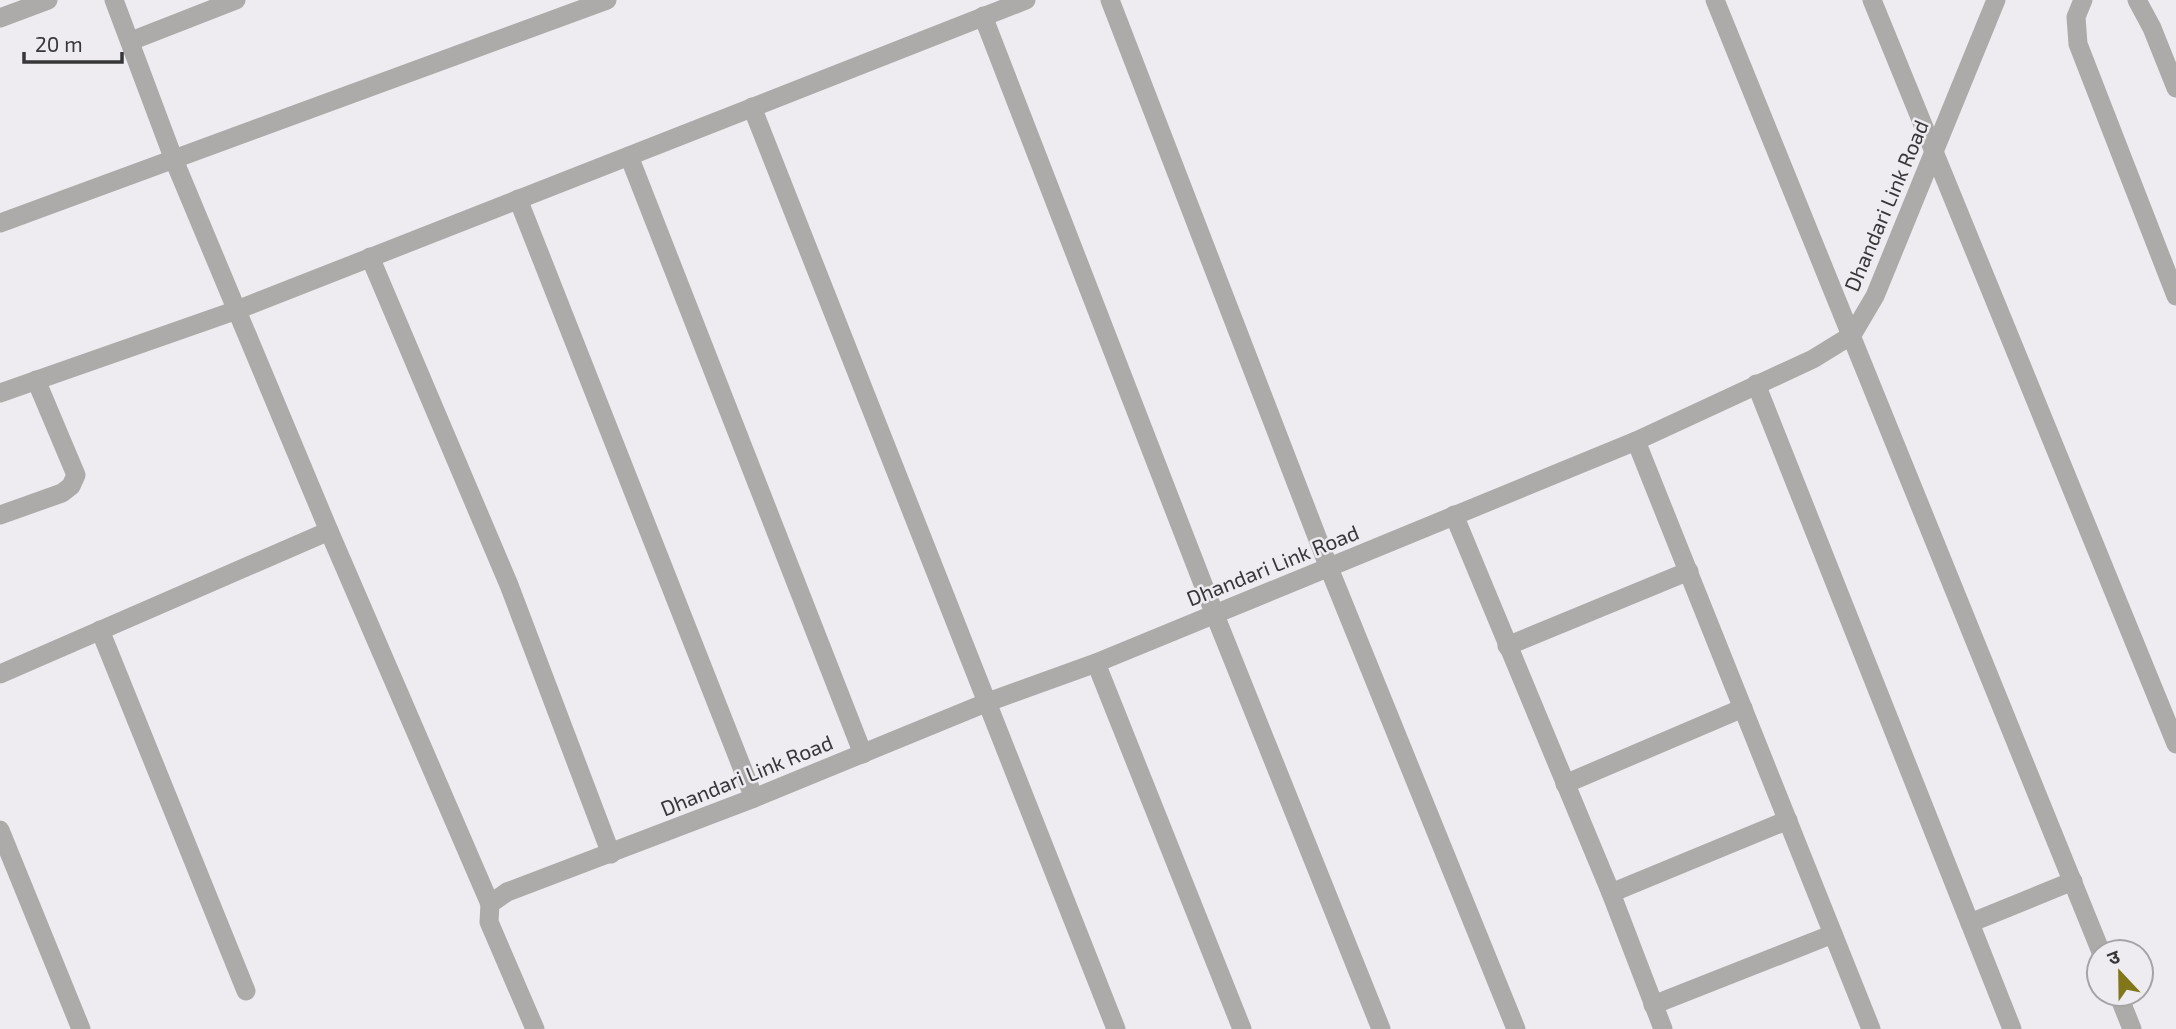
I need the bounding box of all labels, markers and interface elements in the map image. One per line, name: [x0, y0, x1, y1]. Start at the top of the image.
scale bar: [24, 21, 122, 65]
text: 20 m: [35, 31, 83, 56]
street label: Dhandari Link Road: [1838, 116, 1933, 295]
street label: Dhandari Link Road: [1183, 519, 1362, 611]
street label: Dhandari Link Road: [657, 729, 836, 821]
north arrow: [2085, 938, 2155, 1008]
text: उ: [2104, 944, 2124, 970]

